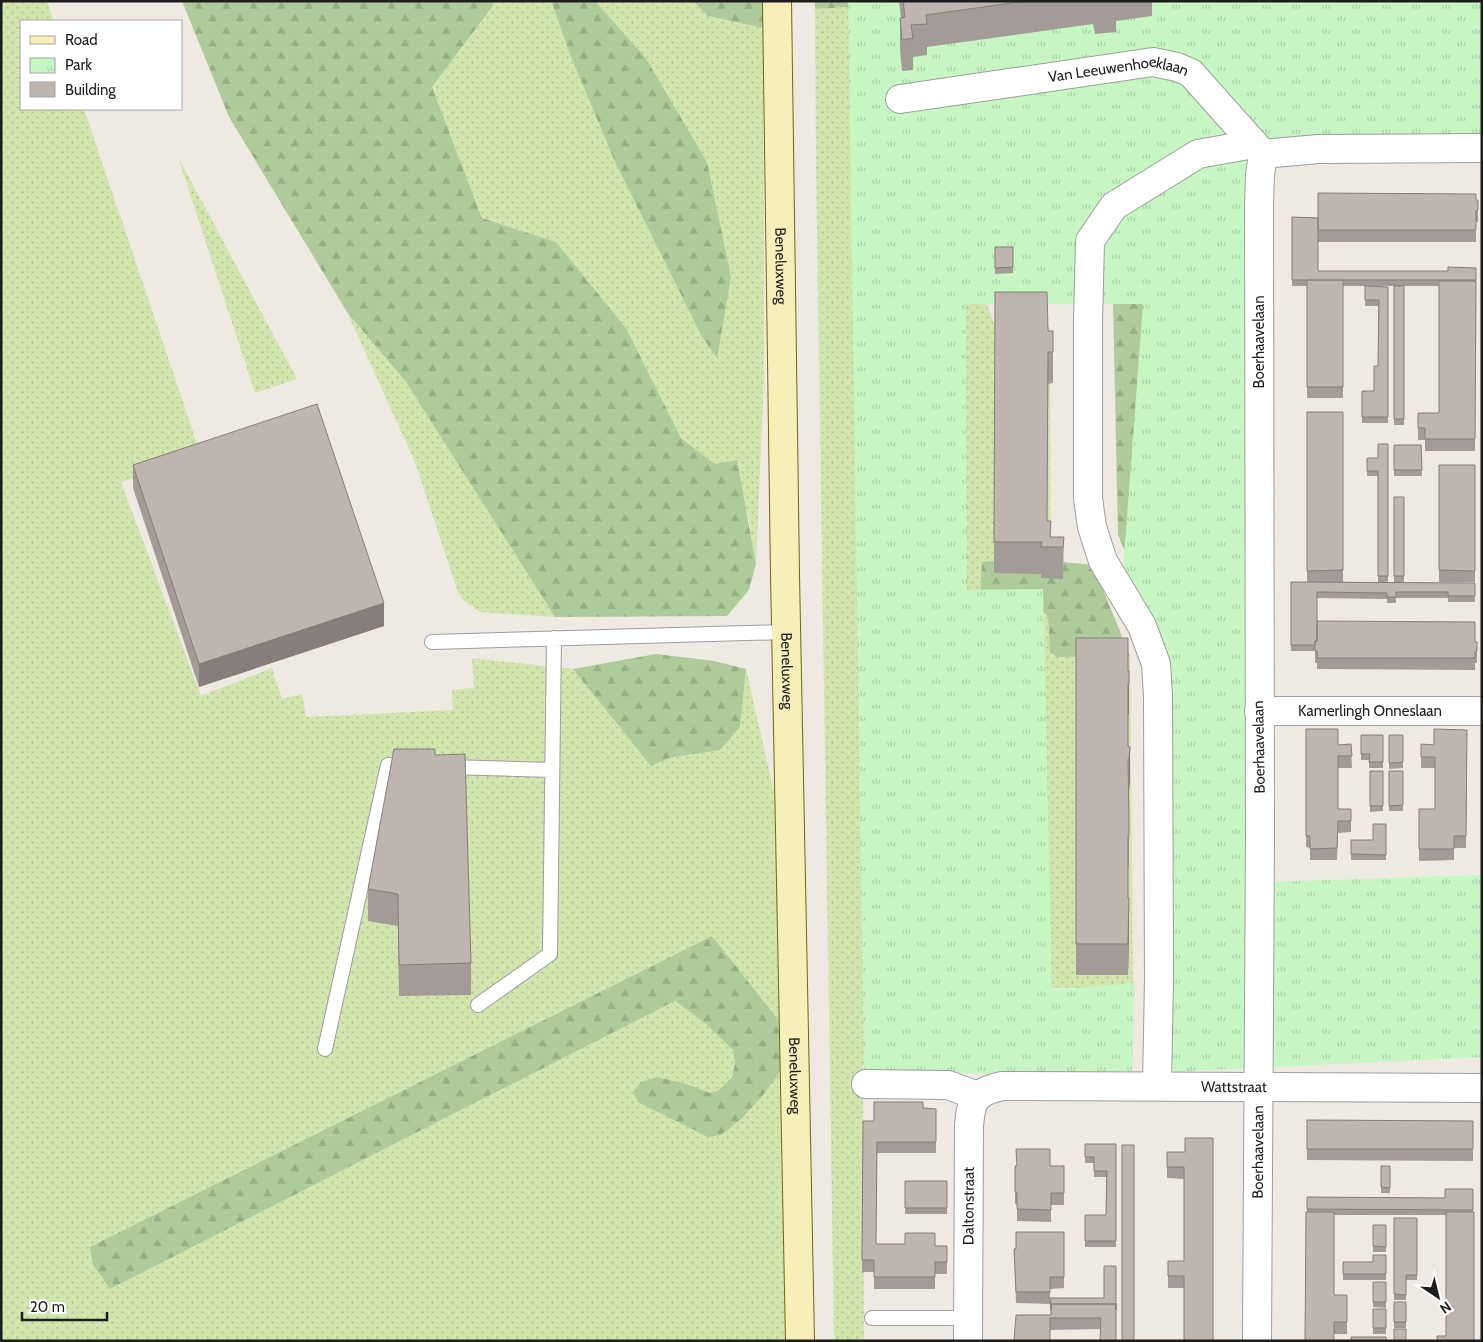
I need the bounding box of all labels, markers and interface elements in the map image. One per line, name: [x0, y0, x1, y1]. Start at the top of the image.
legend: [20, 20, 182, 110]
text: Road: [65, 31, 98, 49]
street label: Van Leeuwenhoeklaan: [1047, 53, 1191, 86]
text: Park: [65, 56, 92, 74]
text: Building: [65, 81, 116, 99]
street label: Beneluxweg: [771, 227, 790, 305]
street label: Boerhaavelaan: [1250, 295, 1268, 389]
street label: Beneluxweg: [777, 632, 797, 710]
street label: Boerhaavelaan: [1249, 700, 1269, 794]
street label: Kamerlingh Onneslaan: [1298, 702, 1442, 720]
street label: Beneluxweg: [785, 1037, 805, 1115]
street label: Wattstraat: [1201, 1078, 1267, 1096]
street label: Boerhaavelaan: [1249, 1105, 1267, 1199]
street label: Daltonstraat: [959, 1167, 978, 1245]
north arrow: [1413, 1272, 1463, 1322]
scale bar: [22, 1290, 108, 1322]
text: N: [1436, 1297, 1455, 1318]
text: 20 m: [30, 1298, 65, 1316]

